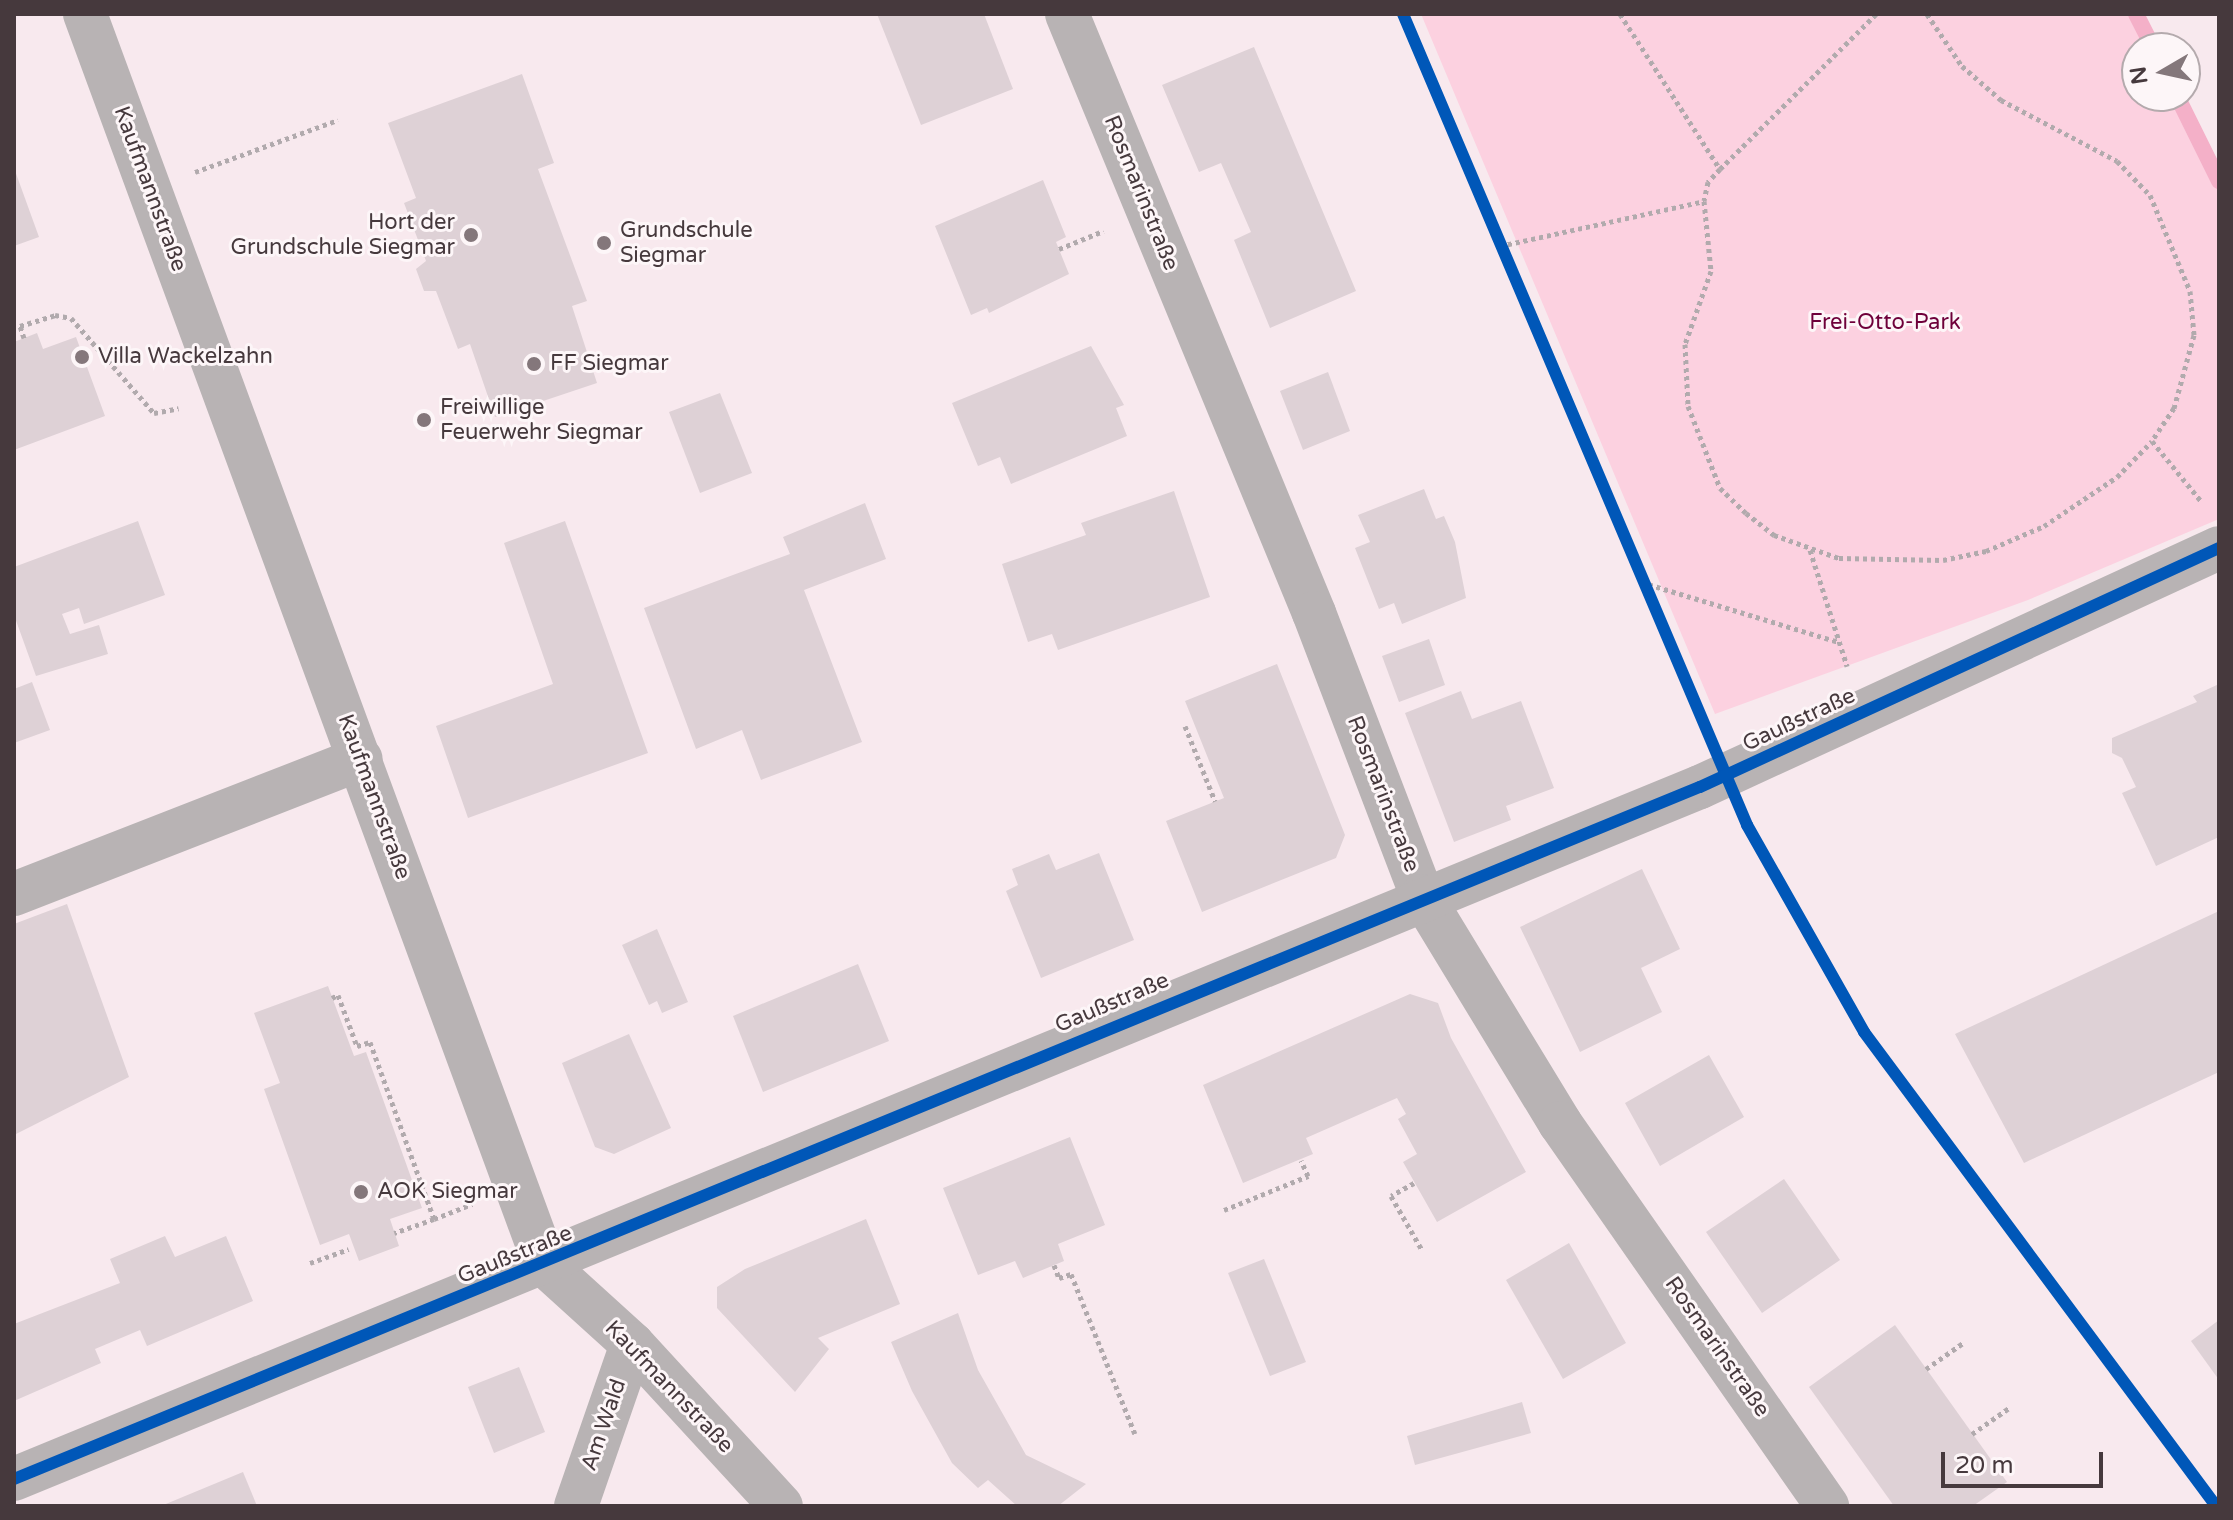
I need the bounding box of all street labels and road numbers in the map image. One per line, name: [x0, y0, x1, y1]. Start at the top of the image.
street label: Kaufmannstraße: [108, 103, 192, 275]
street label: Rosmarinstraße: [1098, 112, 1184, 274]
street label: Gaußstraße: [1739, 682, 1859, 758]
street label: Kaufmannstraße: [332, 711, 416, 883]
street label: Rosmarinstraße: [1341, 712, 1425, 876]
street label: Gaußstraße: [1051, 967, 1173, 1039]
street label: Gaußstraße: [454, 1220, 576, 1290]
street label: Rosmarinstraße: [1659, 1272, 1775, 1422]
street label: Kaufmannstraße: [599, 1315, 739, 1459]
street label: Am Wald: [576, 1376, 632, 1474]

